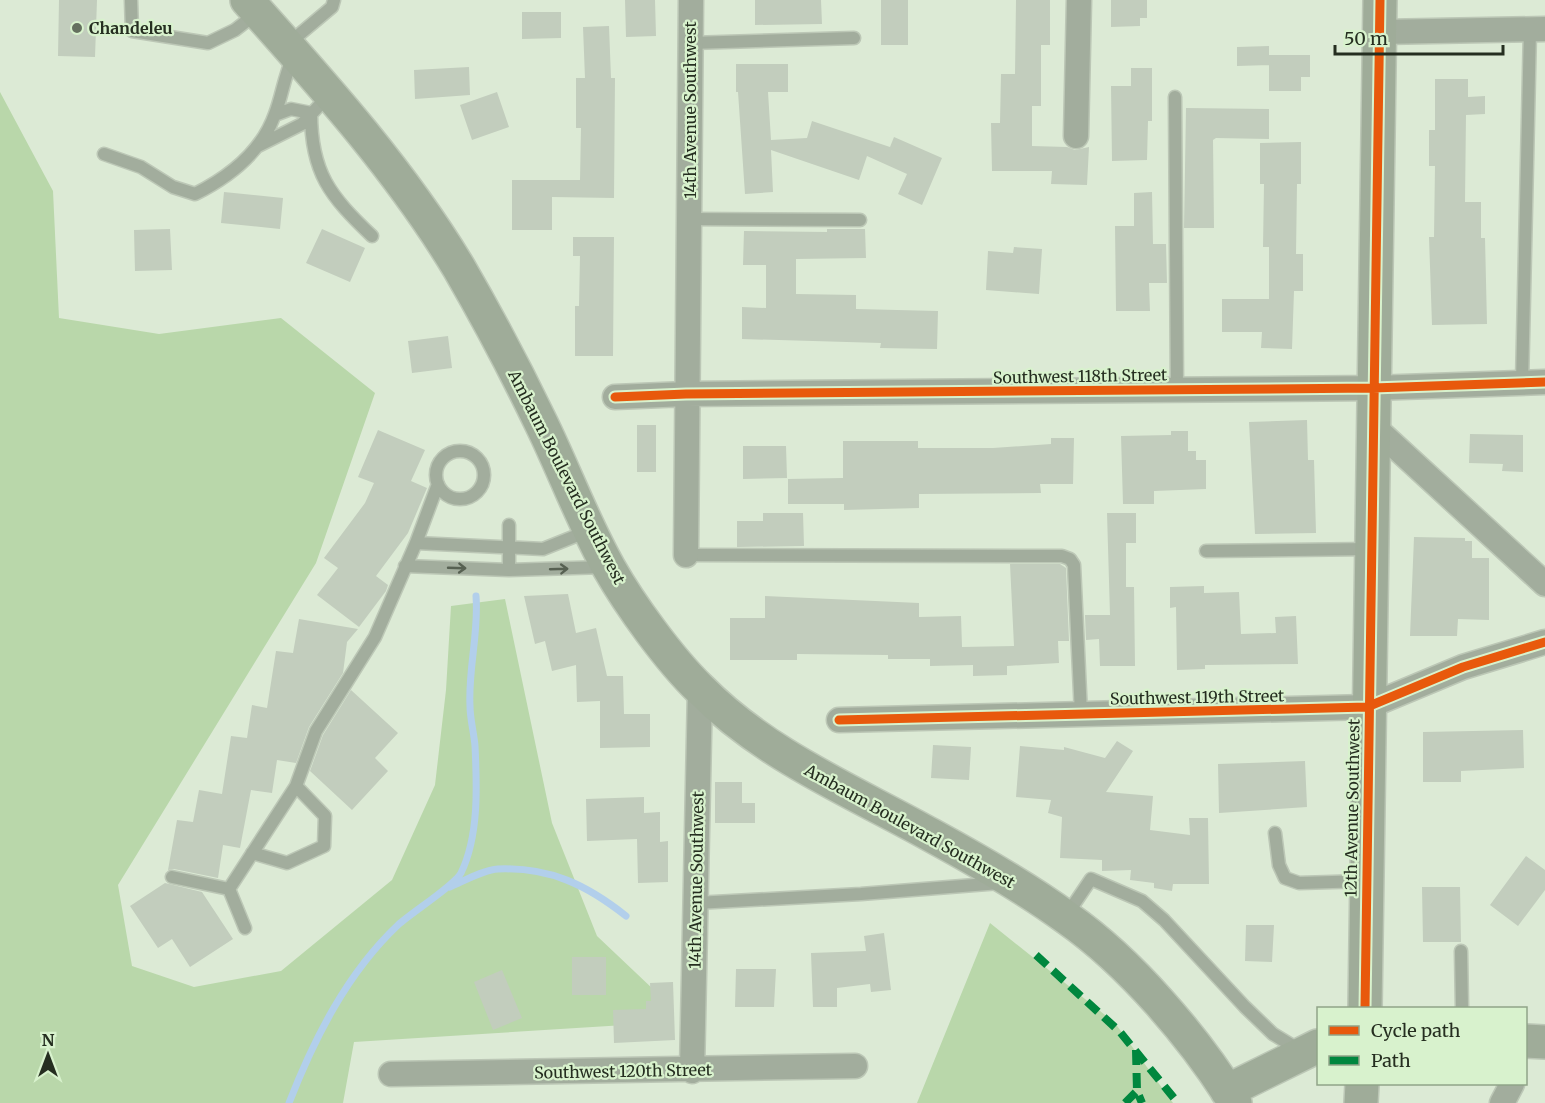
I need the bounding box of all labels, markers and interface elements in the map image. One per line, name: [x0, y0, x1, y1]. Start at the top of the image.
place label: Chandeleu: [89, 18, 173, 38]
scale bar: [1335, 18, 1503, 56]
street label: 14th Avenue Southwest: [680, 20, 700, 199]
marker: Chandeleu: [70, 21, 84, 35]
text: 50 m: [1344, 27, 1388, 50]
street label: Southwest 118th Street: [993, 364, 1168, 388]
street label: Ambaum Boulevard Southwest: [504, 366, 630, 588]
one-way arrow: [447, 563, 467, 574]
one-way arrow: [548, 563, 568, 574]
street label: Southwest 119th Street: [1110, 685, 1285, 709]
street label: 12th Avenue Southwest: [1340, 718, 1364, 897]
street label: Ambaum Boulevard Southwest: [800, 759, 1019, 893]
street label: 14th Avenue Southwest: [684, 790, 708, 969]
legend: [1317, 1007, 1527, 1085]
text: Cycle path: [1371, 1019, 1461, 1042]
north arrow: [18, 1025, 78, 1085]
text: N: [42, 1030, 55, 1050]
text: Path: [1371, 1049, 1411, 1072]
street label: Southwest 120th Street: [534, 1059, 713, 1083]

